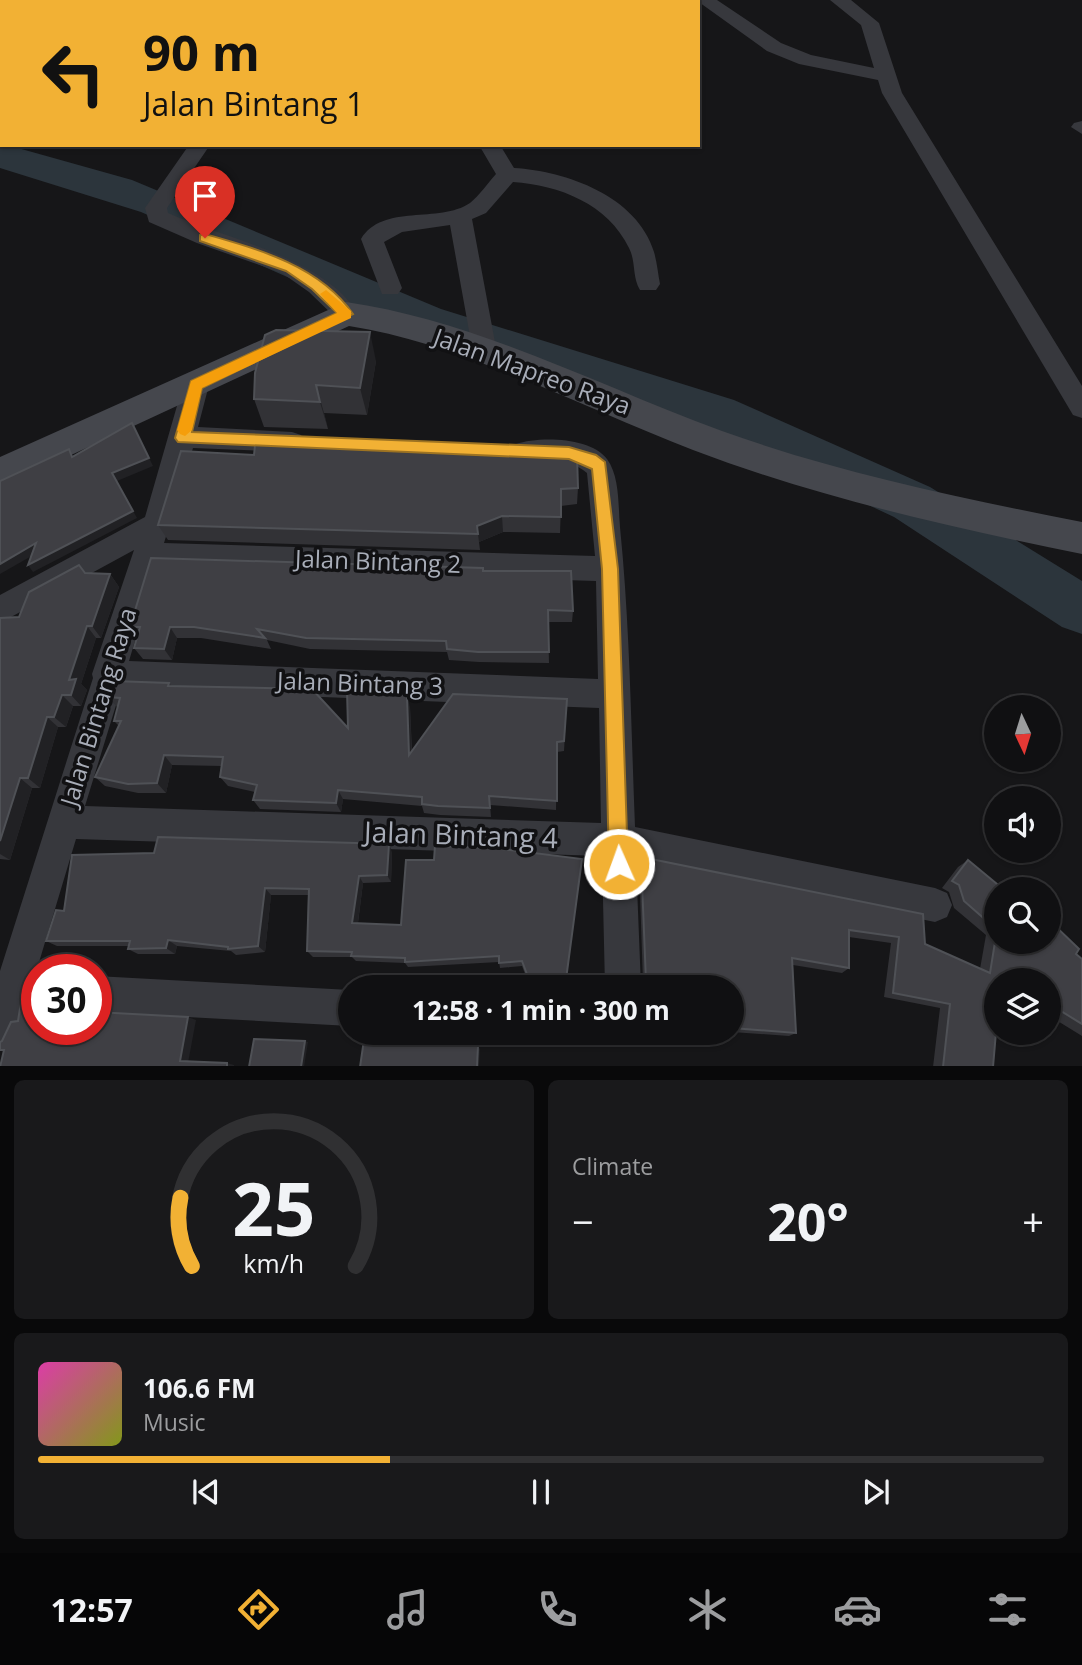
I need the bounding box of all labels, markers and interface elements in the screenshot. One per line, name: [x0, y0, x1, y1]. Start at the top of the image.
text: 90 m: [143, 19, 260, 85]
icon: left: [28, 28, 119, 119]
text: Jalan Bintang 1: [143, 82, 364, 125]
pin: [175, 166, 235, 238]
icon: arrive: [186, 177, 224, 215]
street label: Jalan Mapreo Raya: [428, 319, 636, 422]
street label: Jalan Bintang 2: [293, 541, 462, 580]
street label: Jalan Bintang Raya: [51, 603, 143, 812]
street label: Jalan Bintang 3: [275, 663, 444, 702]
north arrow: [984, 695, 1060, 772]
map controls: [984, 695, 1061, 1045]
button: sound: [984, 786, 1061, 863]
street label: Jalan Bintang 4: [361, 812, 558, 856]
position arrow: [582, 827, 656, 901]
button: search: [984, 877, 1061, 954]
speed limit sign: 30: [21, 954, 112, 1045]
button: layers: [984, 968, 1061, 1045]
text: 12:58 · 1 min · 300 m: [412, 992, 670, 1028]
text: Climate: [572, 1150, 653, 1182]
text: 25: [232, 1158, 316, 1257]
text: 20°: [767, 1185, 849, 1256]
text: −: [572, 1195, 594, 1247]
text: +: [1022, 1195, 1044, 1247]
text: km/h: [244, 1245, 304, 1279]
text: 106.6 FM: [143, 1370, 255, 1406]
text: Music: [143, 1406, 206, 1438]
icon: previous: [187, 1473, 225, 1511]
icon: pause: [522, 1473, 560, 1511]
icon: next: [857, 1473, 895, 1511]
icon: directions: [234, 1585, 283, 1634]
icon: music: [383, 1585, 432, 1634]
icon: phone: [533, 1585, 582, 1634]
icon: climate: [683, 1585, 732, 1634]
icon: car: [833, 1585, 882, 1634]
icon: filters: [983, 1585, 1032, 1634]
text: 12:57: [50, 1588, 133, 1631]

